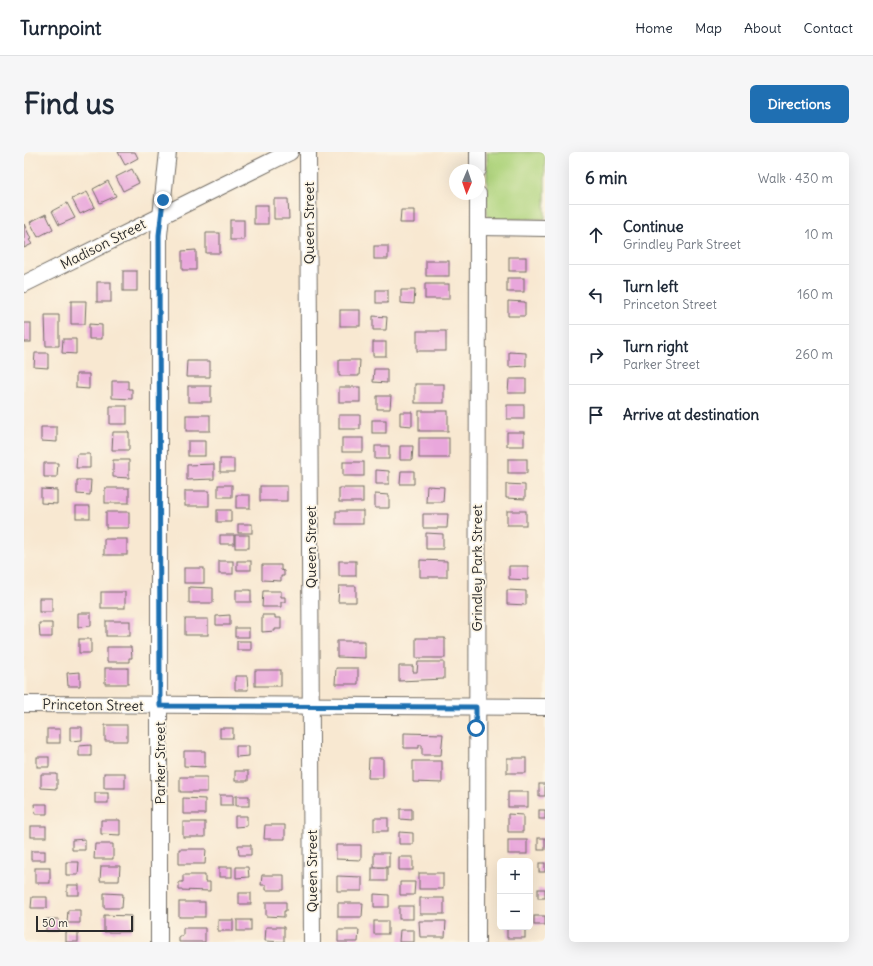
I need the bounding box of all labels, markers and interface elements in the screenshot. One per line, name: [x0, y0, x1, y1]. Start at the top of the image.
text: Turnpoint: [20, 16, 101, 40]
text: Home: [635, 19, 673, 37]
text: Map: [695, 19, 722, 37]
text: About: [744, 19, 782, 37]
text: Contact: [804, 19, 853, 37]
button: Directions: [750, 85, 849, 123]
text: Find us: [24, 86, 115, 122]
north arrow: [449, 164, 485, 200]
text: 6 min: [585, 167, 627, 189]
text: Walk · 430 m: [758, 170, 833, 187]
street label: Queen Street: [300, 181, 318, 264]
route end: [154, 191, 172, 209]
street label: Madison Street: [57, 215, 149, 273]
text: Continue: [623, 217, 684, 236]
icon: ahead: [585, 224, 607, 246]
text: 10 m: [805, 226, 833, 243]
text: Grindley Park Street: [623, 236, 741, 253]
text: Turn left: [623, 277, 678, 296]
icon: left: [585, 284, 607, 306]
text: 160 m: [797, 286, 833, 303]
text: Princeton Street: [623, 296, 717, 313]
text: Turn right: [623, 337, 688, 356]
icon: right: [585, 344, 607, 366]
text: 260 m: [795, 346, 833, 363]
text: Parker Street: [623, 356, 700, 373]
icon: arrive: [585, 404, 607, 426]
text: Arrive at destination: [623, 405, 759, 424]
street label: Grindley Park Street: [468, 504, 486, 631]
street label: Queen Street: [302, 505, 320, 588]
street label: Princeton Street: [42, 695, 144, 715]
route start: [467, 719, 485, 737]
street label: Parker Street: [151, 721, 169, 804]
street label: Queen Street: [303, 829, 321, 912]
map controls: [497, 858, 533, 930]
button: +: [497, 858, 533, 894]
button: −: [497, 894, 533, 930]
scale bar: [36, 914, 133, 933]
text: 50 m: [42, 916, 68, 930]

